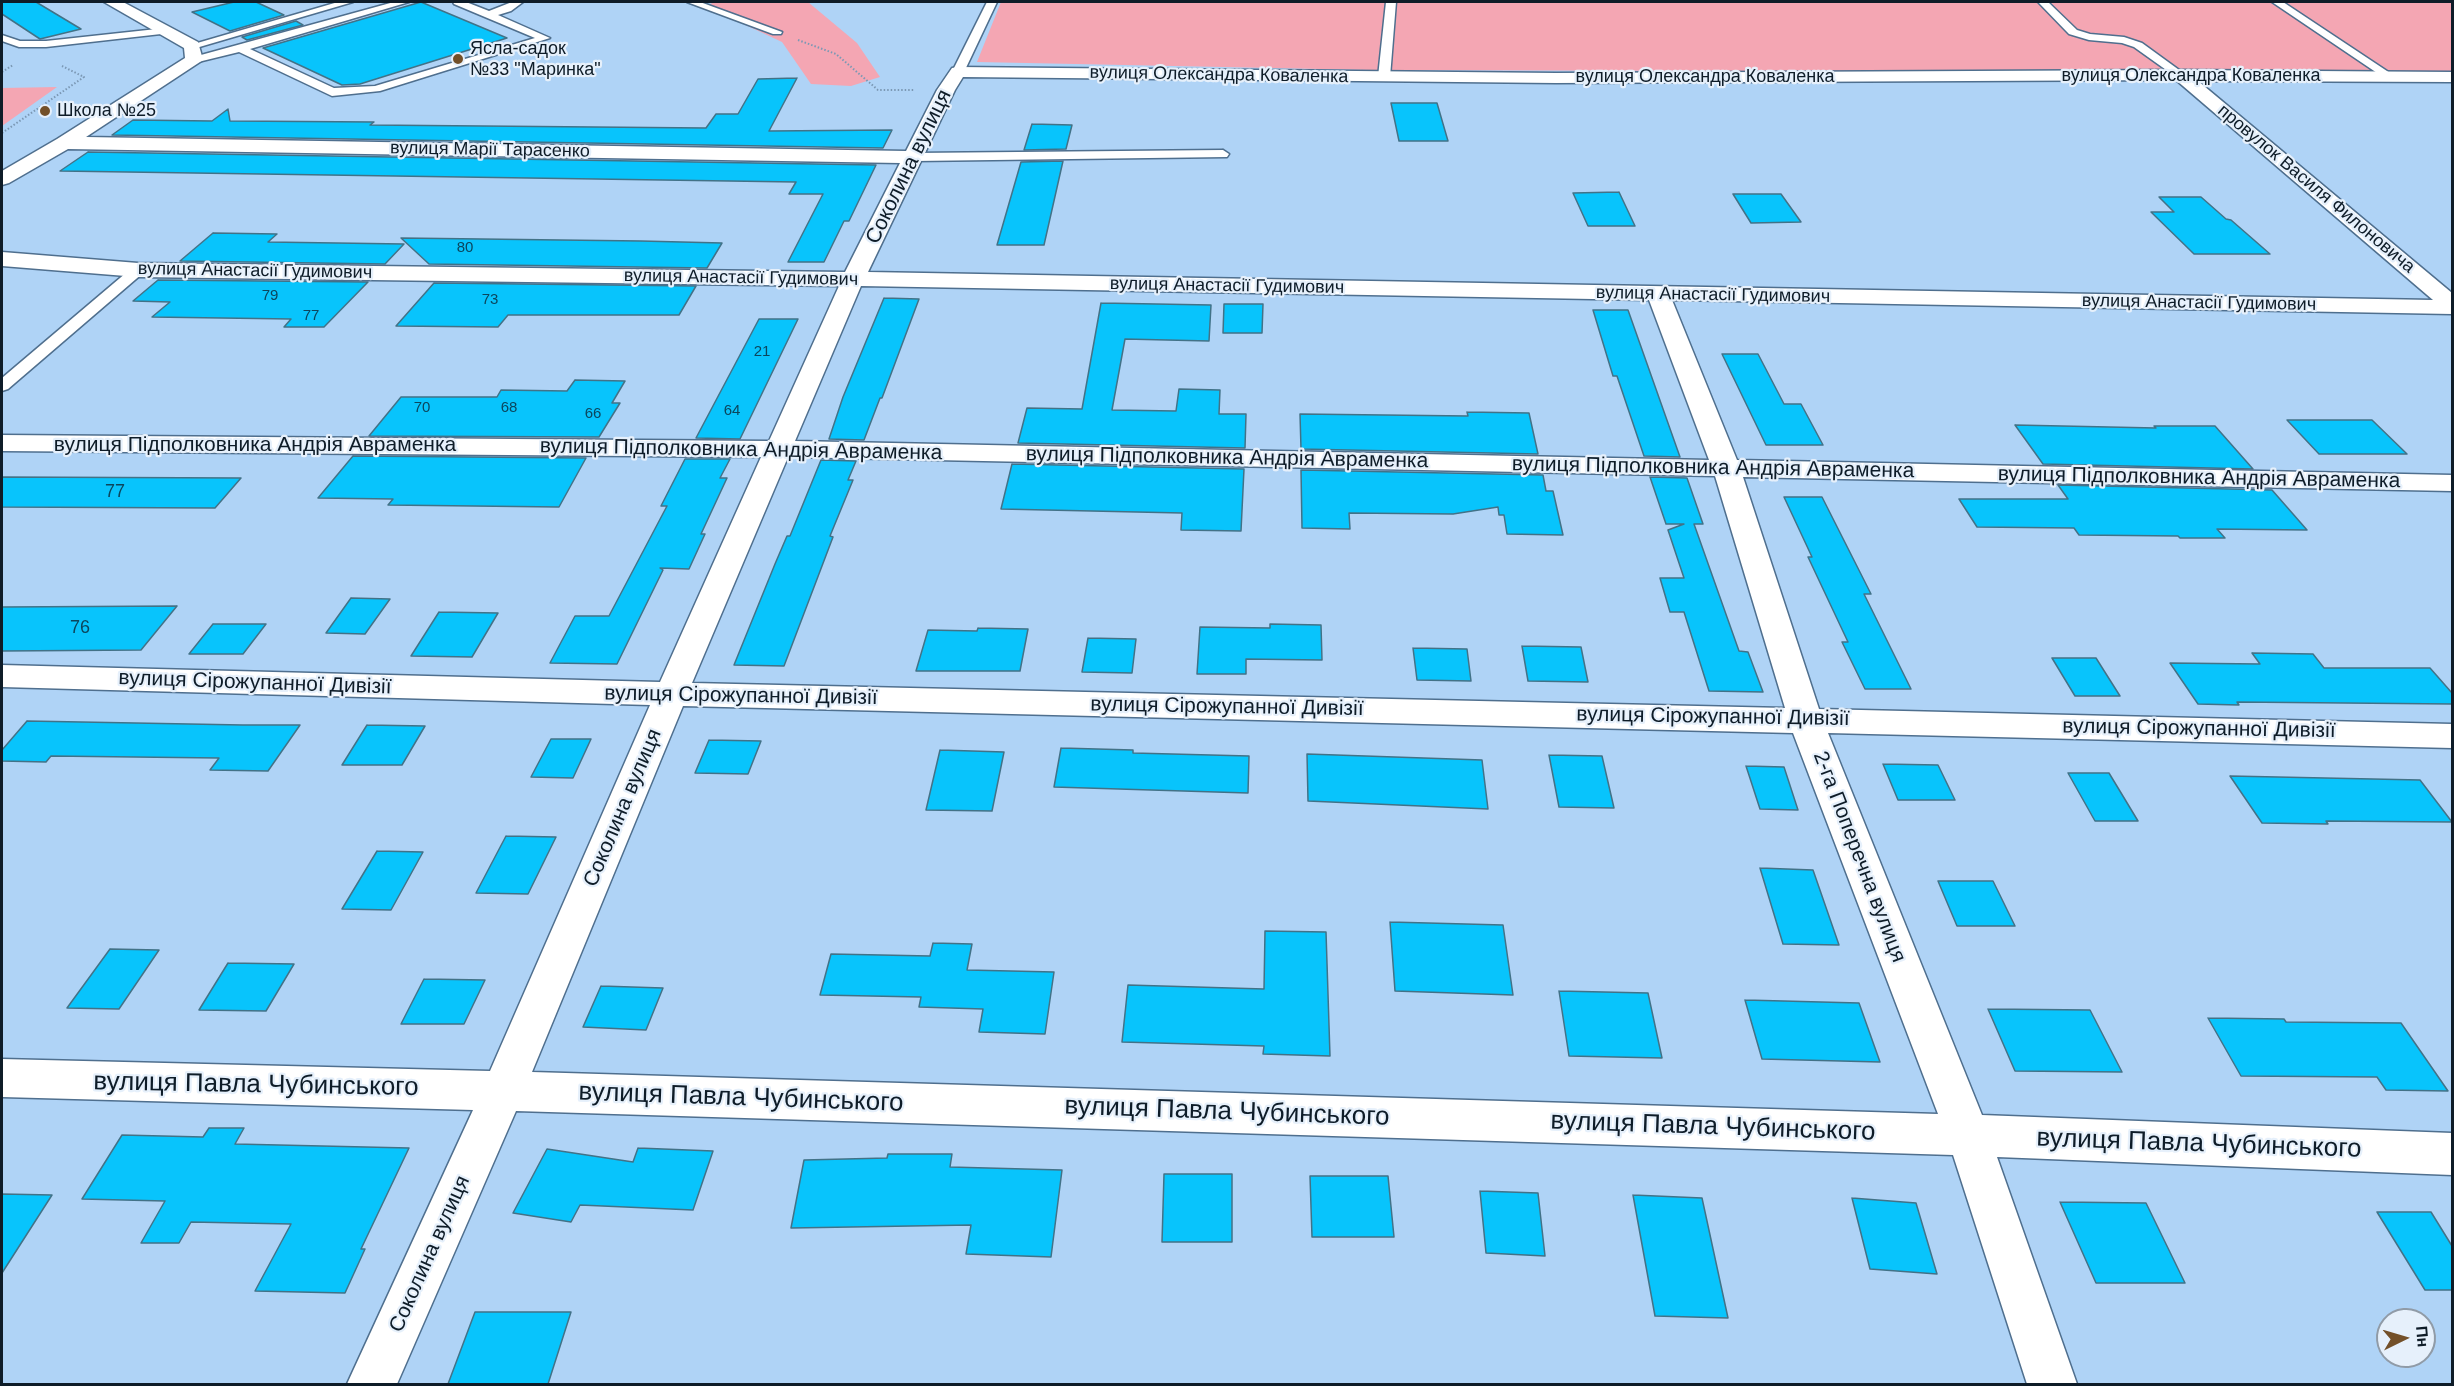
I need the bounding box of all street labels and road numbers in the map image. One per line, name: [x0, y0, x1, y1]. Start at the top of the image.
street label: вулиця Олександра Коваленка: [1089, 62, 1349, 88]
street label: вулиця Олександра Коваленка: [2062, 65, 2320, 87]
street label: вулиця Олександра Коваленка: [1576, 66, 1834, 88]
street label: Соколина вулиця: [861, 86, 957, 248]
street label: провулок Василя Филоновича: [2213, 100, 2419, 278]
street label: вулиця Марії Тарасенко: [390, 137, 590, 163]
street label: вулиця Анастасії Гудимович: [138, 258, 372, 284]
street label: вулиця Анастасії Гудимович: [624, 265, 858, 291]
street label: вулиця Анастасії Гудимович: [1110, 273, 1344, 299]
street label: вулиця Анастасії Гудимович: [1596, 282, 1830, 308]
street label: вулиця Анастасії Гудимович: [2082, 290, 2316, 316]
street label: вулиця Підполковника Андрія Авраменка: [54, 432, 456, 458]
street label: вулиця Підполковника Андрія Авраменка: [540, 434, 942, 466]
street label: вулиця Підполковника Андрія Авраменка: [1026, 442, 1428, 474]
street label: вулиця Підполковника Андрія Авраменка: [1512, 452, 1914, 484]
street label: вулиця Підполковника Андрія Авраменка: [1998, 462, 2400, 494]
street label: вулиця Сірожупанної Дивізії: [118, 666, 392, 700]
street label: вулиця Сірожупанної Дивізії: [604, 681, 878, 711]
street label: вулиця Сірожупанної Дивізії: [1090, 692, 1364, 722]
street label: вулиця Сірожупанної Дивізії: [1576, 702, 1850, 732]
street label: вулиця Сірожупанної Дивізії: [2062, 714, 2336, 744]
street label: Соколина вулиця: [578, 725, 668, 891]
street label: 2-га Поперечна вулиця: [1807, 748, 1911, 966]
street label: вулиця Павла Чубинського: [93, 1067, 419, 1103]
street label: вулиця Павла Чубинського: [578, 1077, 904, 1119]
street label: вулиця Павла Чубинського: [1064, 1091, 1390, 1133]
street label: вулиця Павла Чубинського: [1550, 1106, 1876, 1148]
street label: вулиця Павла Чубинського: [2036, 1123, 2362, 1165]
street label: Соколина вулиця: [384, 1172, 476, 1336]

